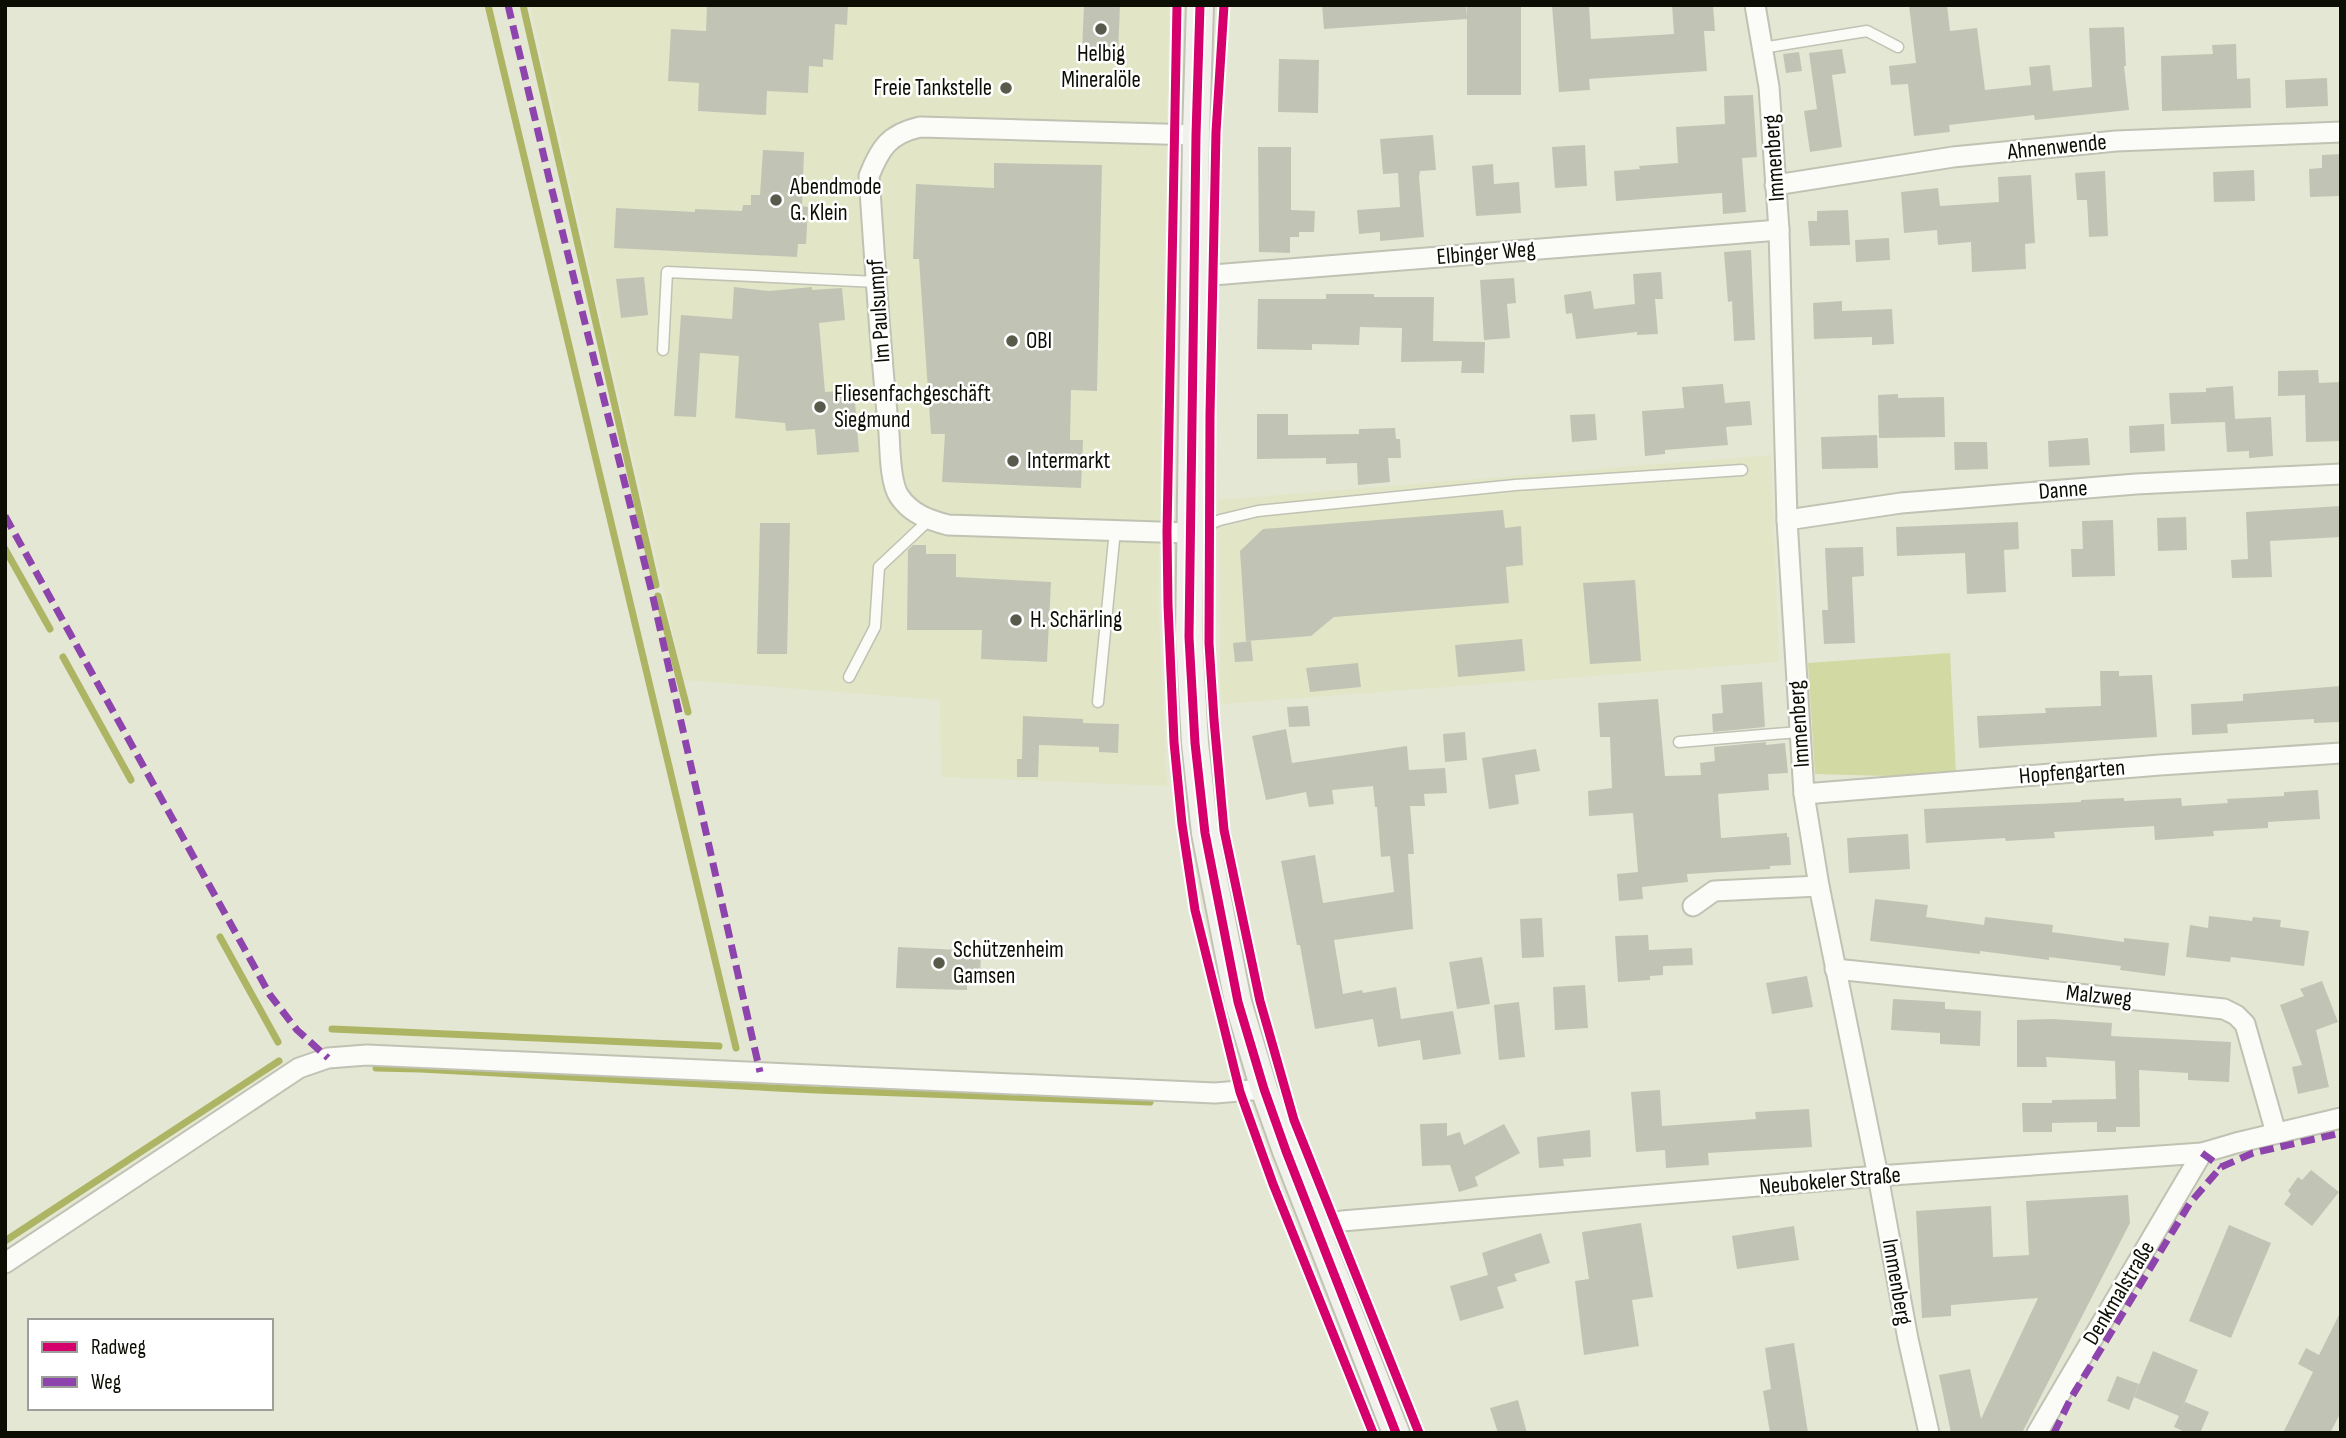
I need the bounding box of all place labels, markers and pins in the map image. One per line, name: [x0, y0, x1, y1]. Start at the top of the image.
marker: Helbig Mineralöle: [1093, 21, 1109, 37]
place label: Helbig Mineralöle: [1061, 40, 1141, 94]
place label: Freie Tankstelle: [874, 74, 992, 102]
marker: Freie Tankstelle: [998, 80, 1014, 96]
place label: Abendmode G. Klein: [789, 173, 882, 227]
marker: Abendmode G. Klein: [768, 192, 784, 208]
place label: OBI: [1026, 327, 1052, 355]
marker: OBI: [1004, 333, 1020, 349]
place label: Fliesenfachgeschäft Siegmund: [834, 380, 991, 434]
marker: Fliesenfachgeschäft Siegmund: [812, 399, 828, 415]
place label: Intermarkt: [1027, 447, 1110, 475]
marker: Intermarkt: [1005, 453, 1021, 469]
place label: H. Schärling: [1030, 606, 1122, 634]
marker: H. Schärling: [1008, 612, 1024, 628]
place label: Schützenheim Gamsen: [953, 936, 1064, 990]
marker: Schützenheim Gamsen: [931, 955, 947, 971]

